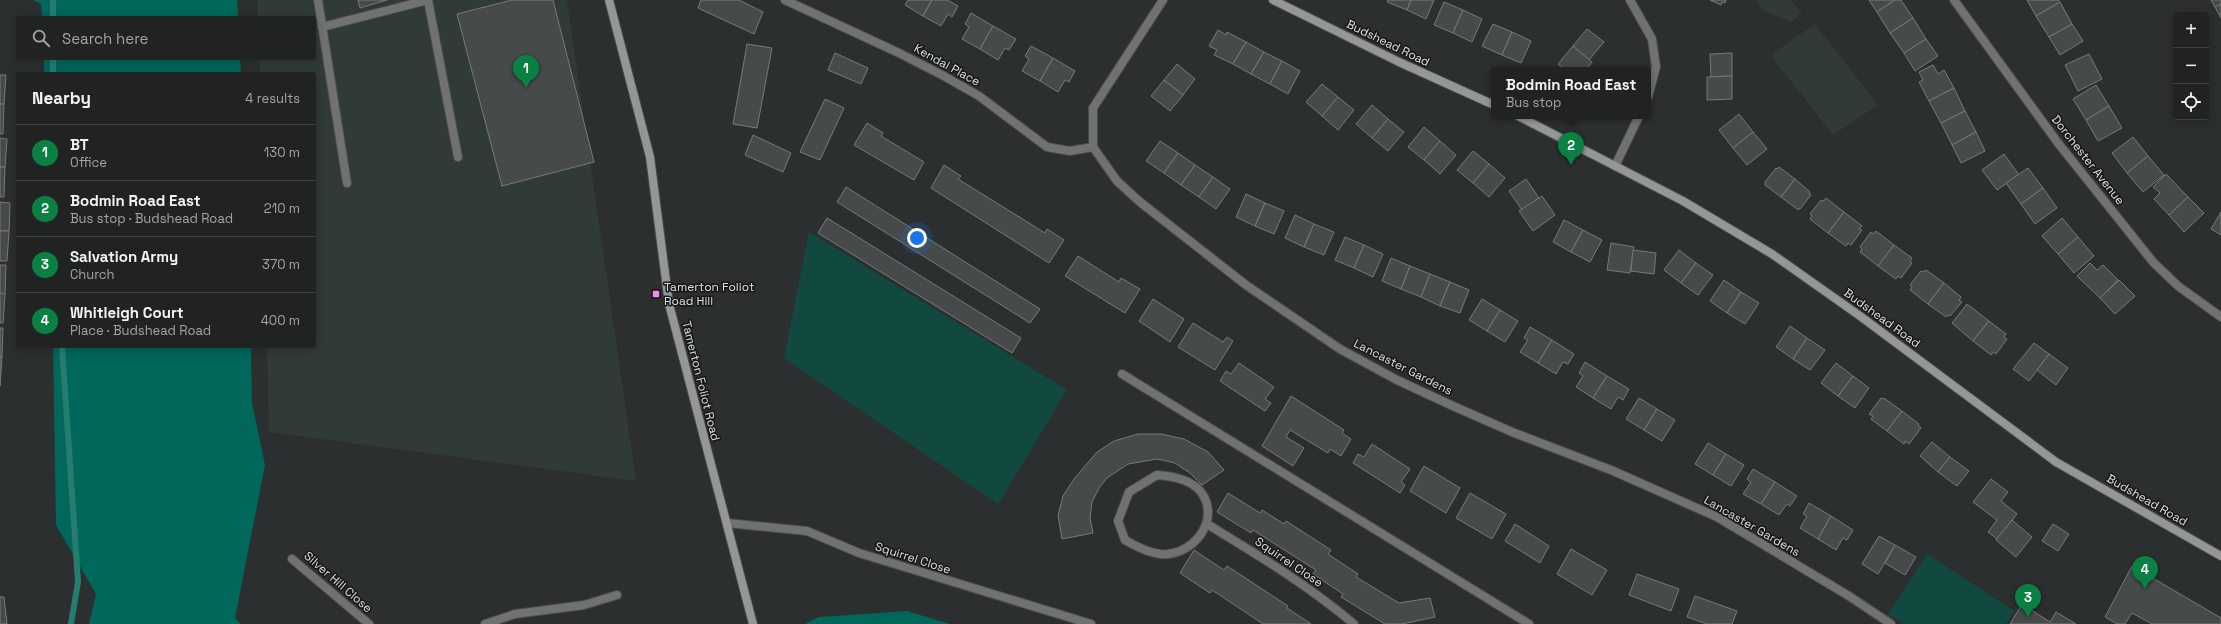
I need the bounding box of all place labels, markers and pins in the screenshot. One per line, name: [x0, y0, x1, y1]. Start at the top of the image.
pin: 1: [513, 55, 539, 88]
pin: 2: [1558, 132, 1584, 165]
place label: Tamerton Foliot Road Hill: [664, 279, 754, 309]
marker: Tamerton Foliot Road Hill: [651, 289, 661, 299]
pin: 4: [2132, 556, 2158, 589]
pin: 3: [2015, 584, 2041, 617]

